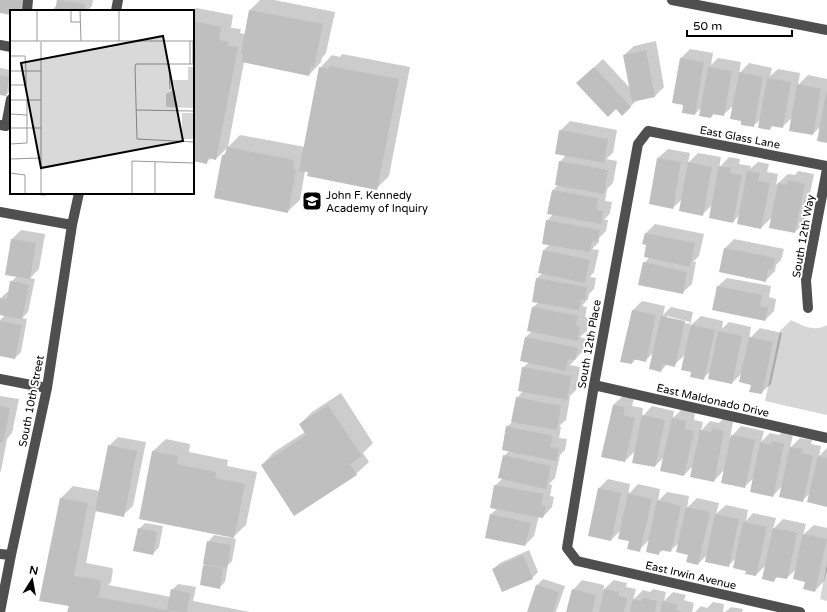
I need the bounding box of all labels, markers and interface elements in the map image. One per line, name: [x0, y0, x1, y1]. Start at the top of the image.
inset map: [10, 10, 194, 194]
scale bar: [687, 12, 792, 38]
text: 50 m: [693, 19, 722, 33]
street label: East Glass Lane: [699, 123, 781, 152]
place label: John F. Kennedy Academy of Inquiry: [326, 189, 428, 215]
school or university icon: John F. Kennedy Academy of Inquiry: [301, 190, 323, 212]
street label: South 12th Way: [790, 193, 817, 279]
street label: South 12th Place: [575, 299, 604, 389]
street label: South 10th Street: [16, 354, 47, 448]
street label: East Maldonado Drive: [655, 381, 770, 420]
street label: East Irwin Avenue: [644, 559, 738, 592]
north arrow: [12, 560, 52, 600]
text: N: [28, 563, 39, 578]

